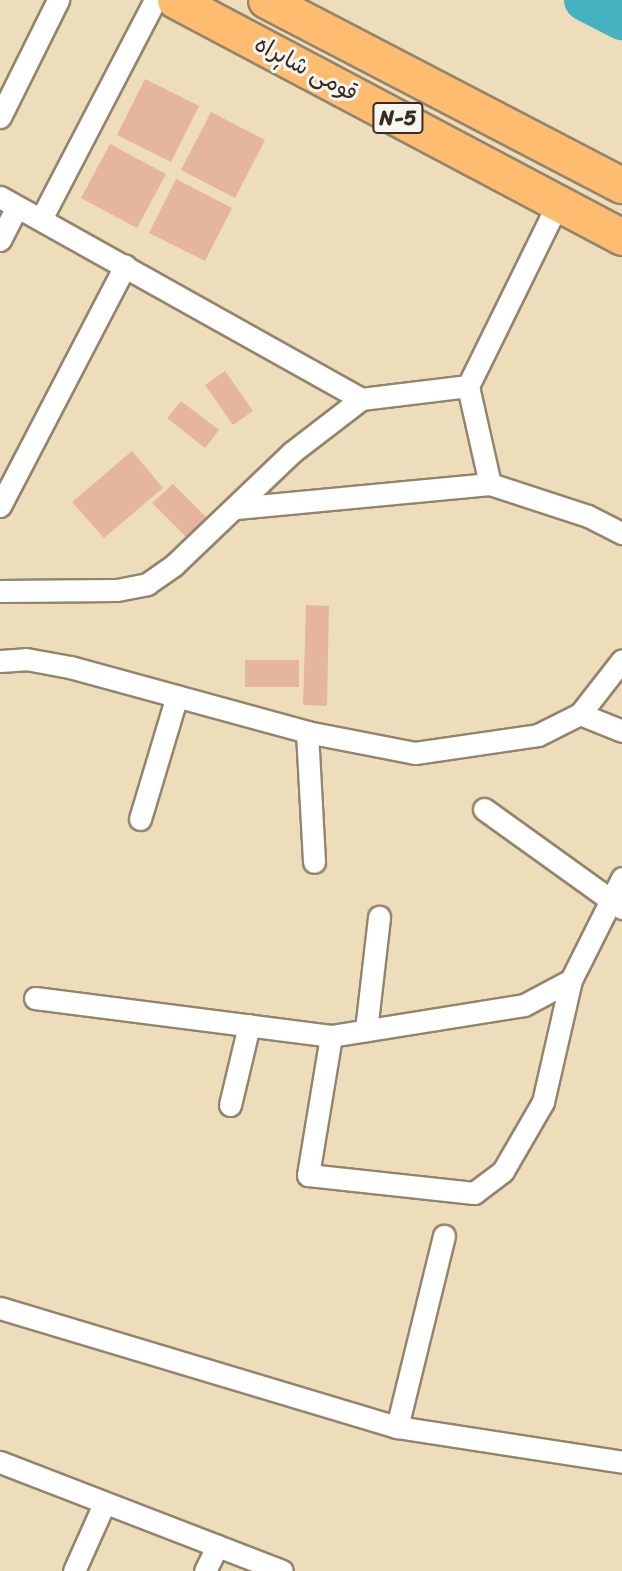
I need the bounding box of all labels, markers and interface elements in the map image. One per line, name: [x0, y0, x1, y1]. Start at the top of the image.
street label: قومی شاہراہ: [250, 30, 362, 108]
road number: N-5: [372, 100, 424, 136]

